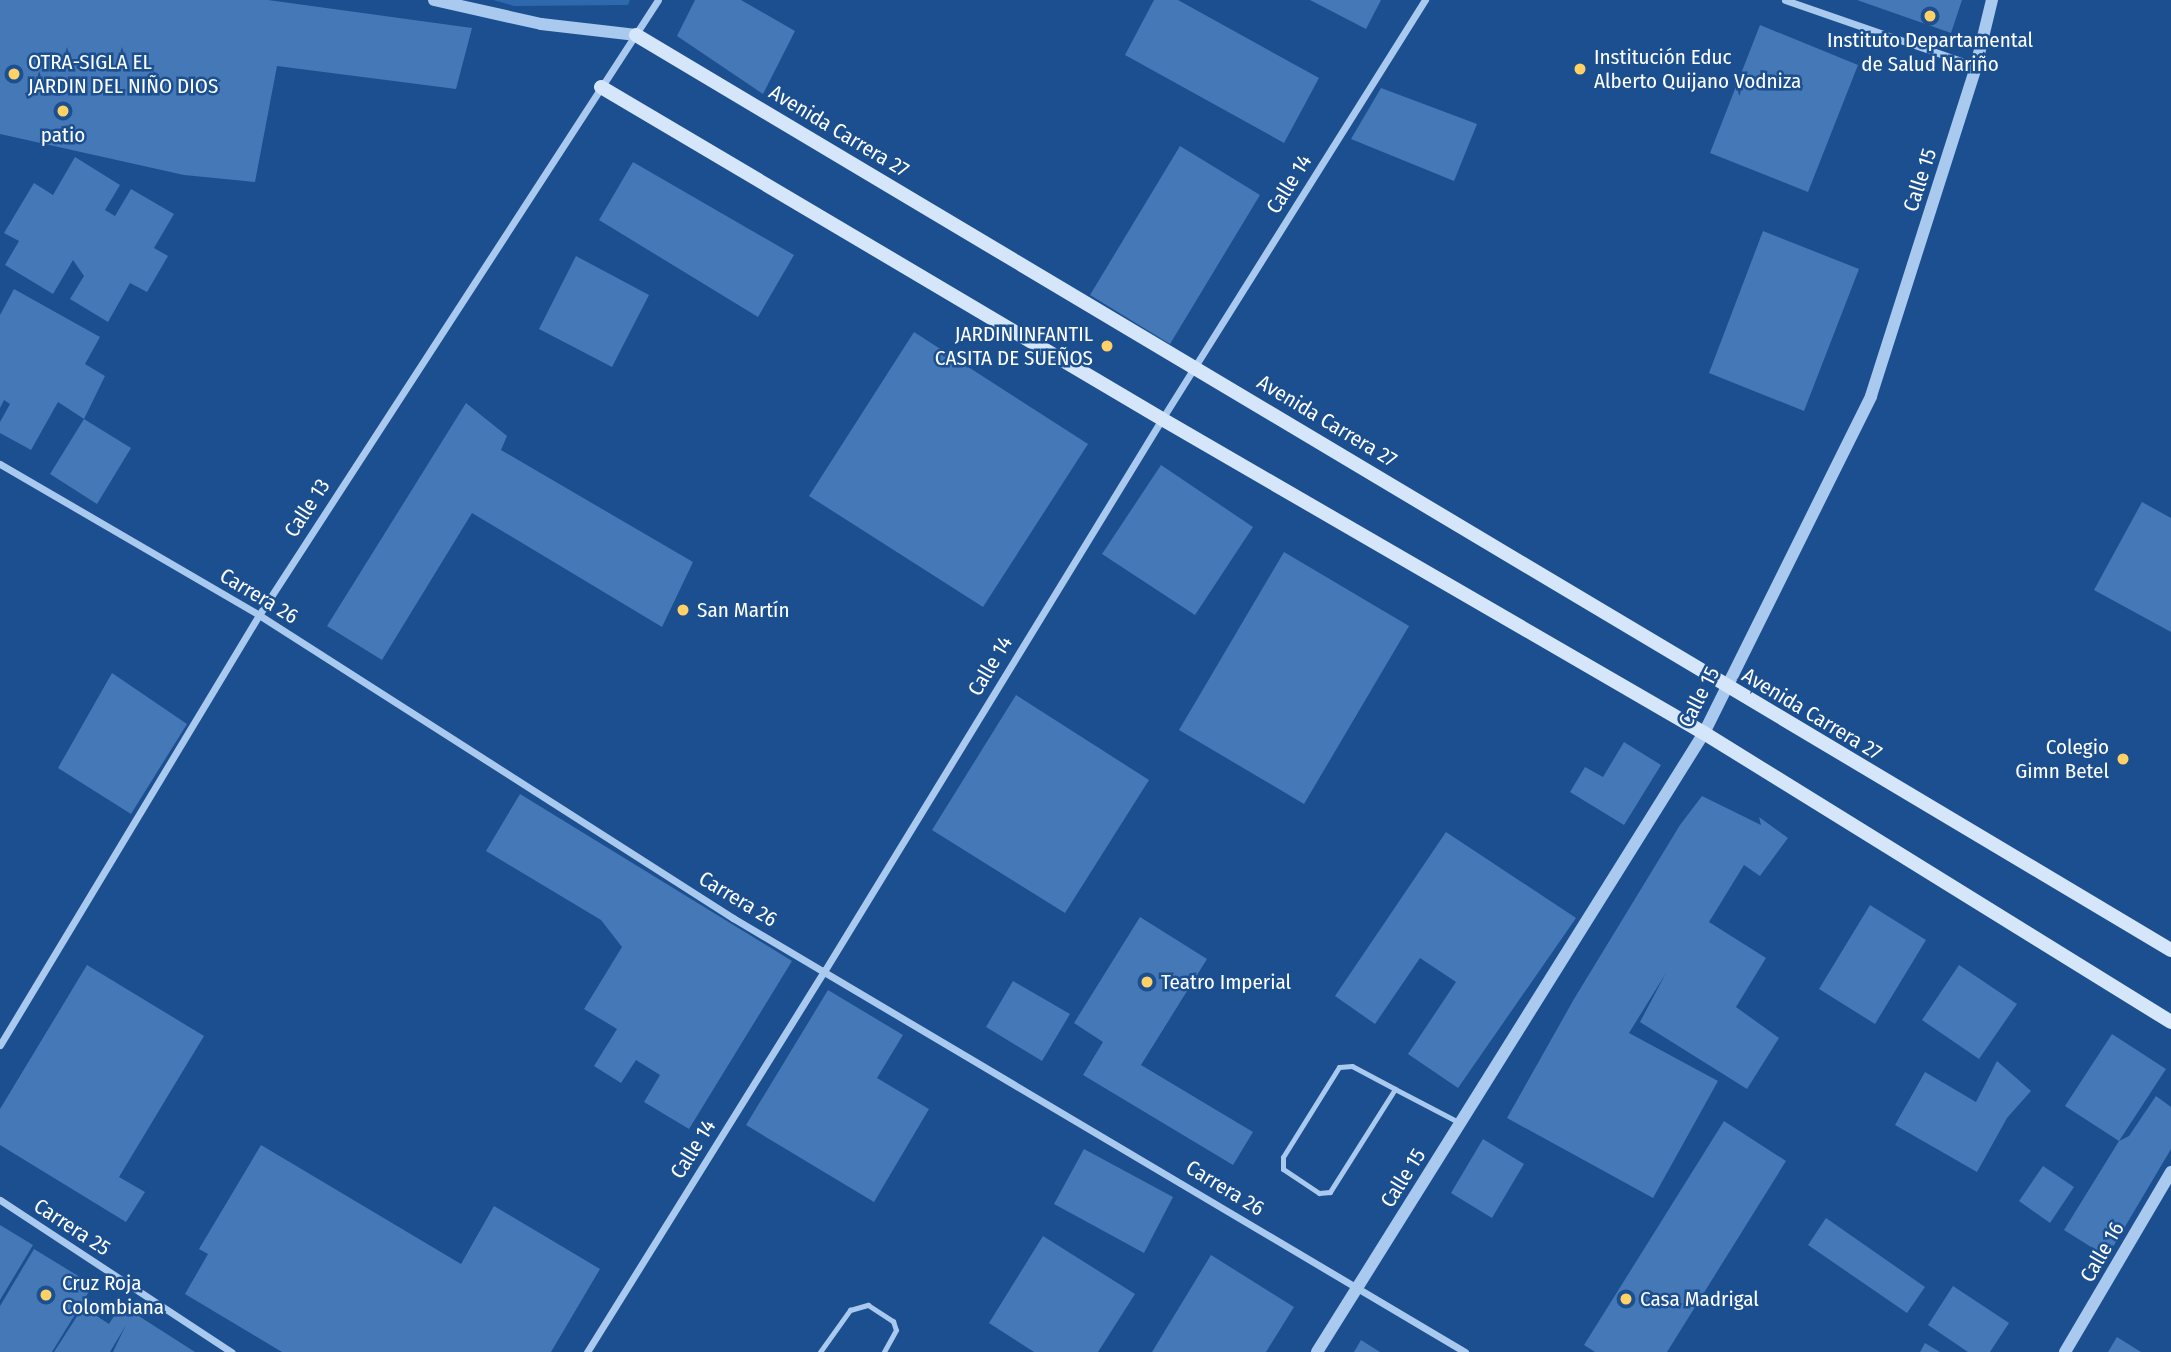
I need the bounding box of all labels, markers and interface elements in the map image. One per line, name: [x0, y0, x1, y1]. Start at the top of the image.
marker: Instituto Departamental de Salud Nariño: [1922, 8, 1938, 24]
place label: Instituto Departamental de Salud Nariño: [1827, 27, 2033, 77]
place label: Institución Educ Alberto Quijano Vodniza: [1594, 44, 1801, 94]
place label: OTRA-SIGLA EL JARDIN DEL NIÑO DIOS: [28, 49, 218, 99]
marker: Institución Educ Alberto Quijano Vodniza: [1572, 61, 1588, 77]
marker: OTRA-SIGLA EL JARDIN DEL NIÑO DIOS: [6, 66, 22, 82]
street label: Avenida Carrera 27: [765, 79, 913, 183]
marker: patio: [55, 103, 71, 119]
place label: patio: [41, 122, 85, 148]
street label: Calle 15: [1898, 145, 1942, 215]
street label: Calle 14: [1261, 150, 1317, 218]
place label: JARDIN INFANTIL CASITA DE SUEÑOS: [935, 321, 1093, 371]
marker: JARDIN INFANTIL CASITA DE SUEÑOS: [1099, 338, 1115, 354]
street label: Avenida Carrera 27: [1253, 369, 1401, 473]
street label: Calle 13: [279, 474, 335, 542]
street label: Carrera 26: [215, 563, 303, 629]
place label: San Martín: [697, 597, 789, 623]
marker: San Martín: [675, 602, 691, 618]
street label: Calle 14: [962, 632, 1018, 700]
street label: Calle 15: [1673, 662, 1725, 732]
street label: Avenida Carrera 27: [1738, 662, 1886, 766]
place label: Colegio Gimn Betel: [2015, 734, 2109, 784]
marker: Colegio Gimn Betel: [2115, 751, 2131, 767]
street label: Carrera 26: [694, 866, 782, 932]
place label: Teatro Imperial: [1161, 969, 1291, 995]
marker: Teatro Imperial: [1139, 974, 1155, 990]
street label: Calle 14: [665, 1115, 721, 1183]
street label: Calle 15: [1375, 1144, 1431, 1212]
street label: Carrera 26: [1181, 1155, 1269, 1221]
street label: Carrera 25: [29, 1193, 115, 1261]
street label: Calle 16: [2075, 1217, 2129, 1287]
place label: Cruz Roja Colombiana: [62, 1270, 164, 1320]
marker: Cruz Roja Colombiana: [36, 1285, 56, 1305]
place label: Casa Madrigal: [1640, 1286, 1759, 1312]
marker: Casa Madrigal: [1618, 1291, 1634, 1307]

